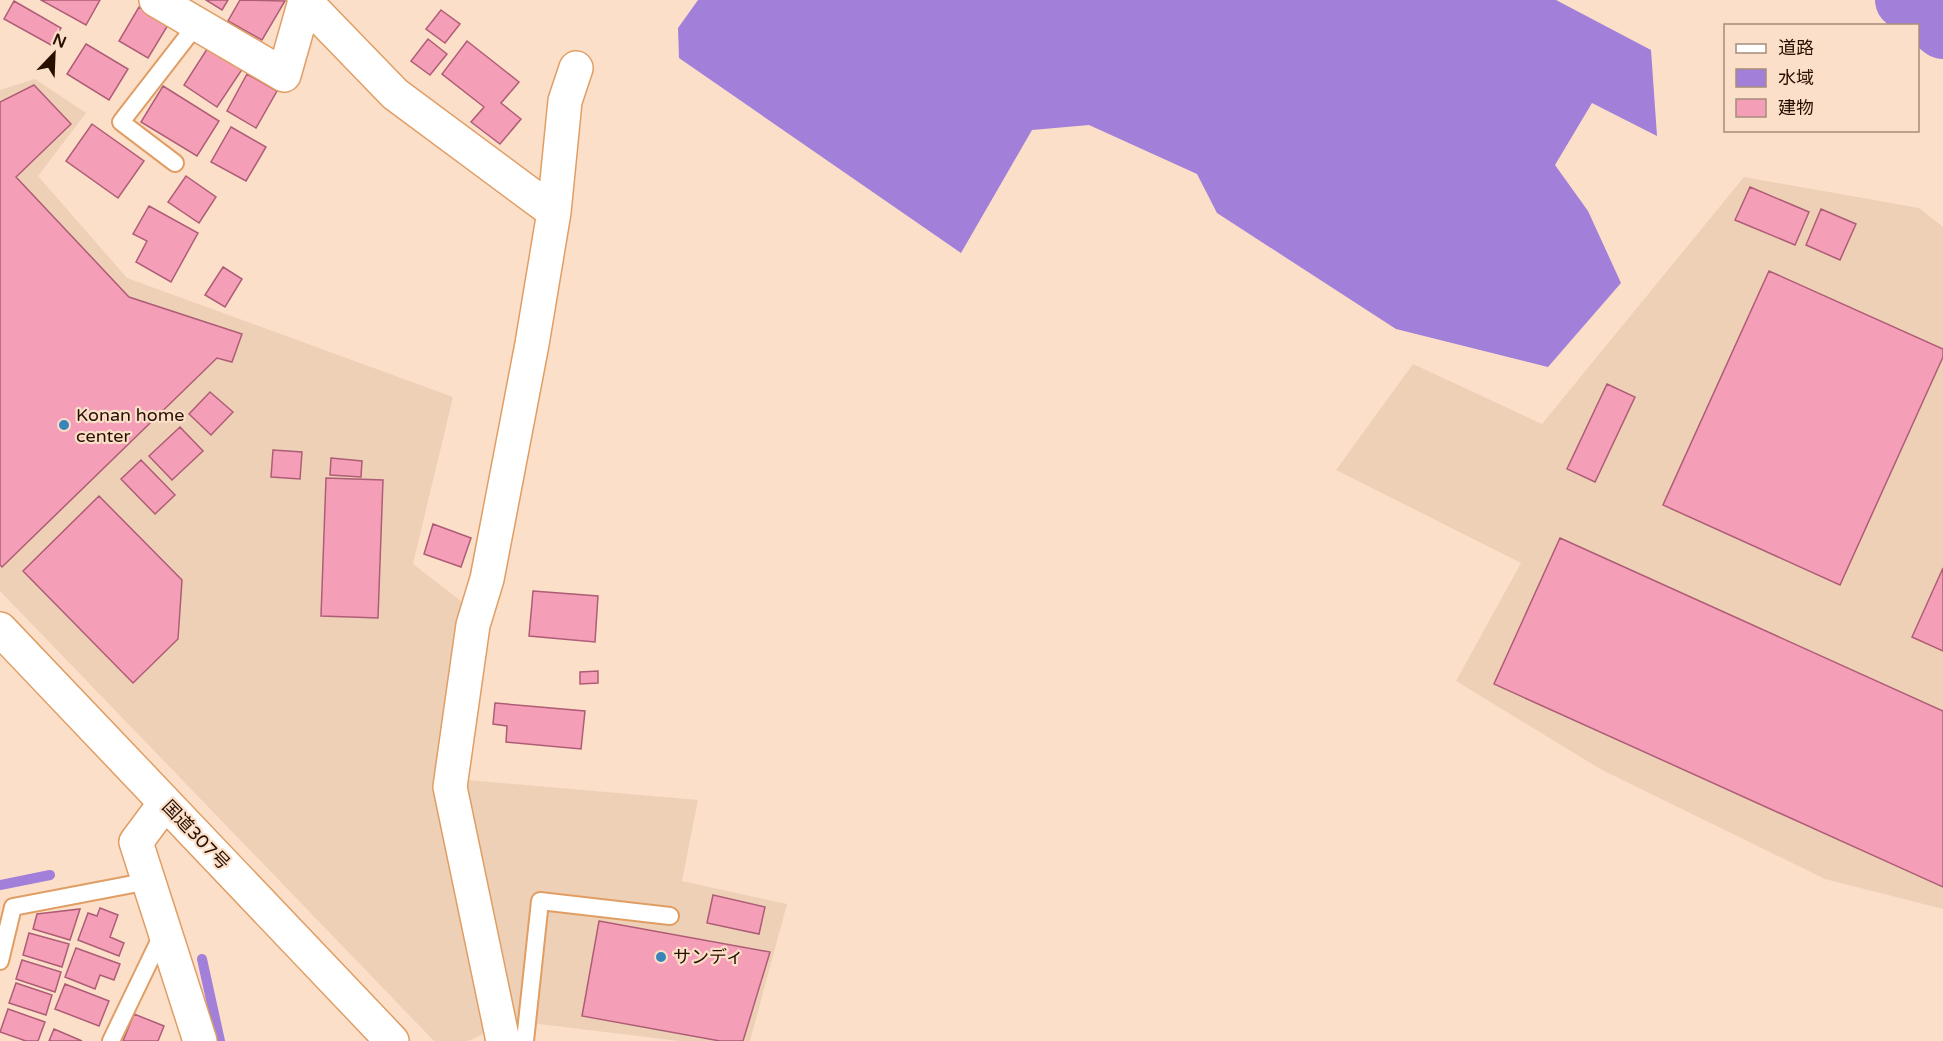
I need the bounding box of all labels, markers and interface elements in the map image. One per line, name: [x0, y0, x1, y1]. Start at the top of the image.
north arrow: [24, 24, 84, 84]
legend: [1724, 24, 1919, 132]
text: N: [50, 29, 69, 53]
text: 道路: [1778, 37, 1814, 59]
text: 水域: [1778, 67, 1814, 89]
text: 建物: [1778, 97, 1814, 119]
place label: Konan home center: [76, 404, 184, 447]
marker: Konan home center: [57, 418, 71, 432]
street label: 国道307号: [158, 796, 234, 874]
place label: サンディ: [673, 946, 744, 968]
marker: サンディ: [654, 950, 668, 964]

